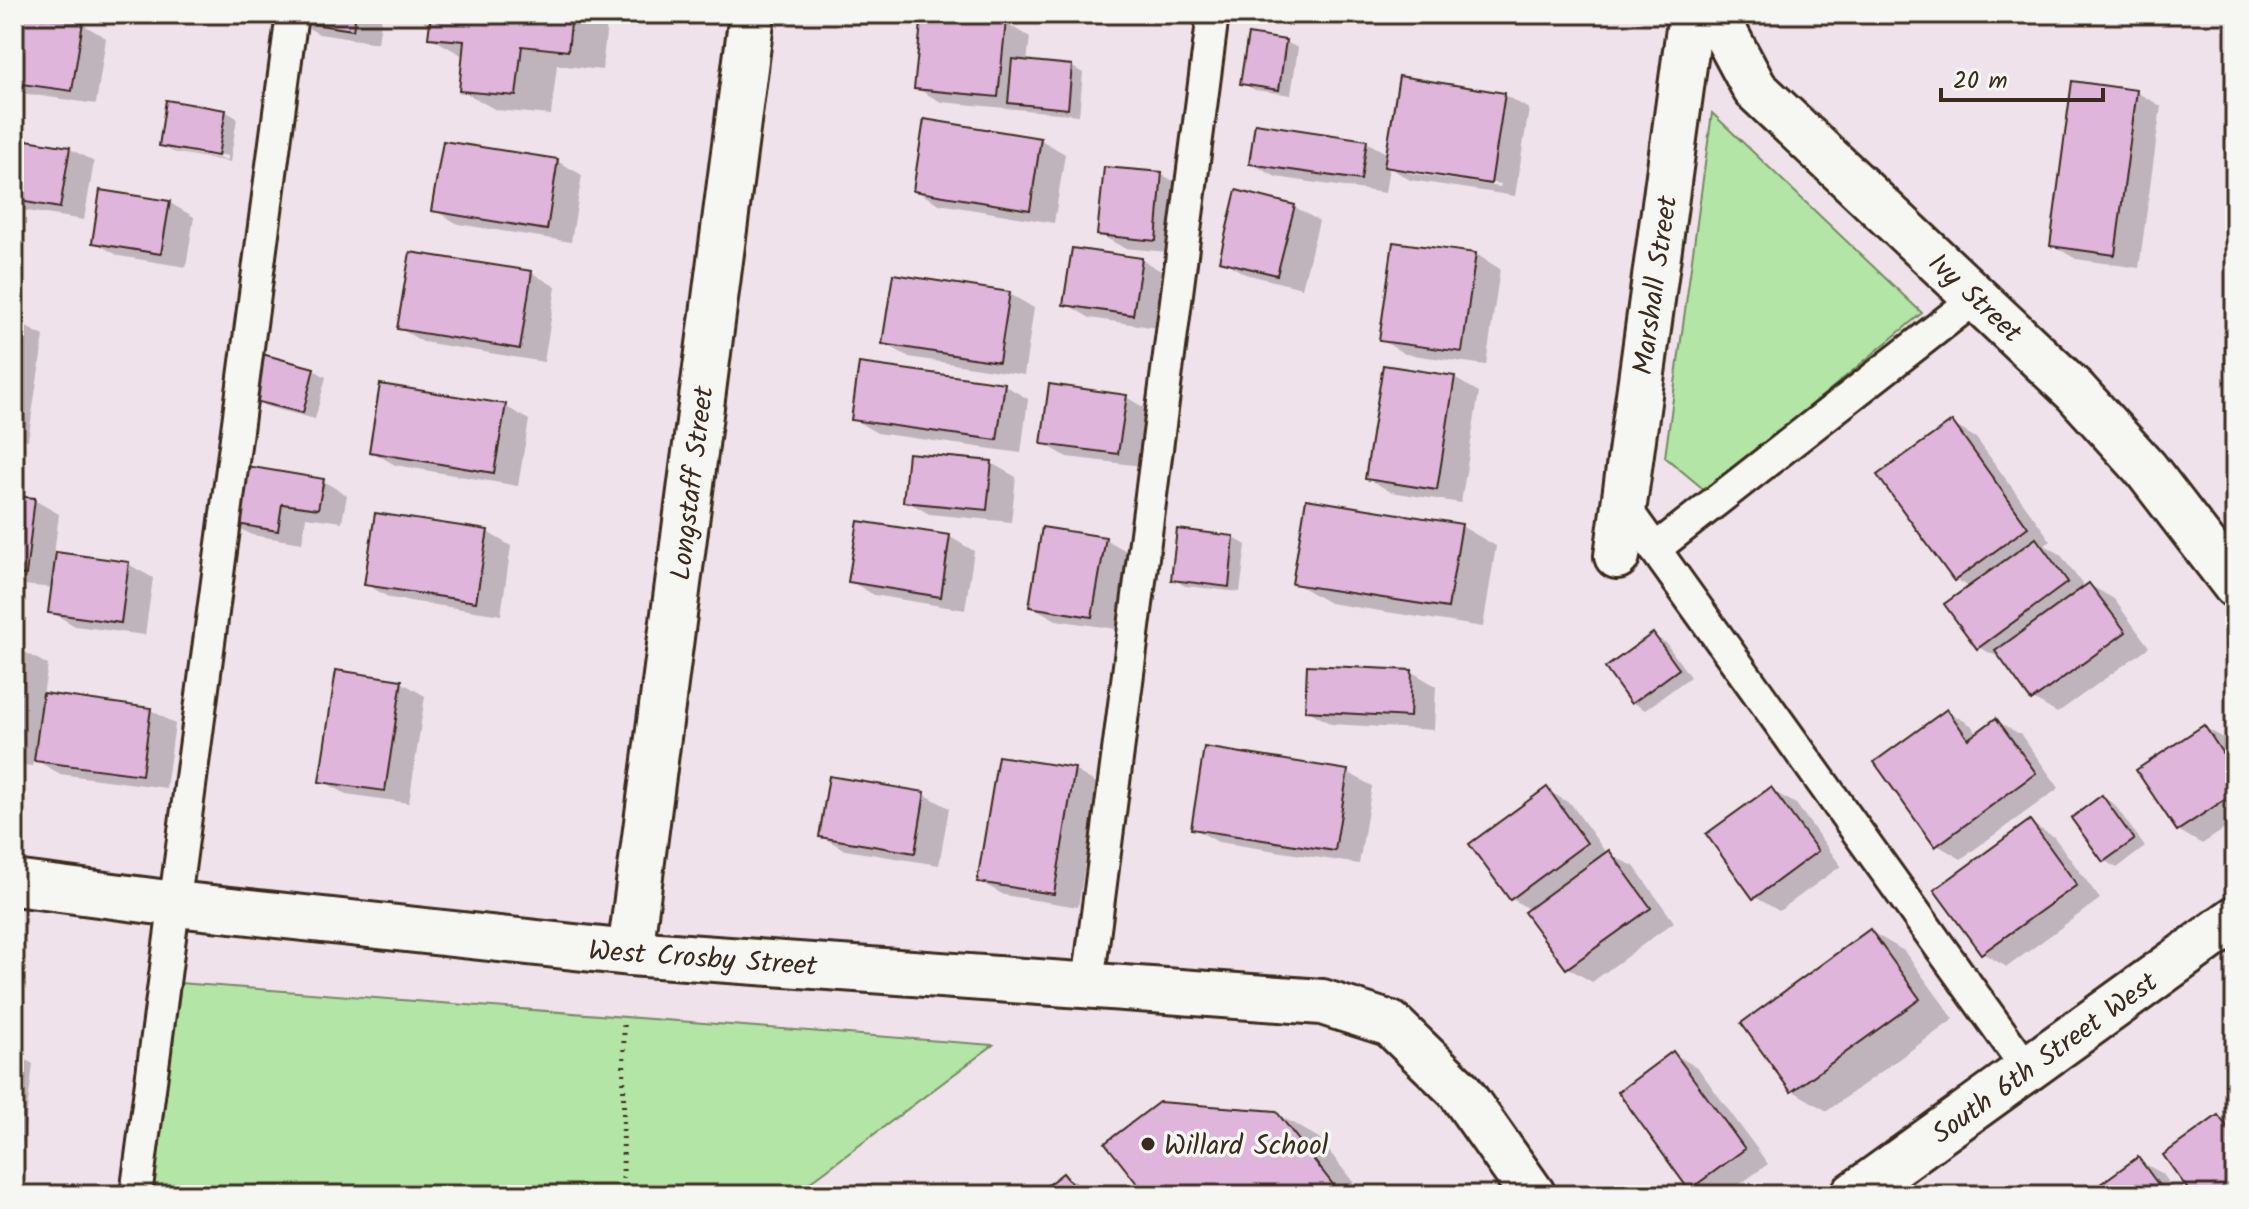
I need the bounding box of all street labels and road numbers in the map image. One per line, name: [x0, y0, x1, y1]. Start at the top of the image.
street label: Marshall Street: [1622, 192, 1691, 378]
street label: Ivy Street: [1917, 243, 2033, 356]
street label: Longstaff Street: [659, 382, 728, 583]
street label: West Crosby Street: [587, 929, 820, 990]
street label: South 6th Street West: [1923, 961, 2169, 1157]

